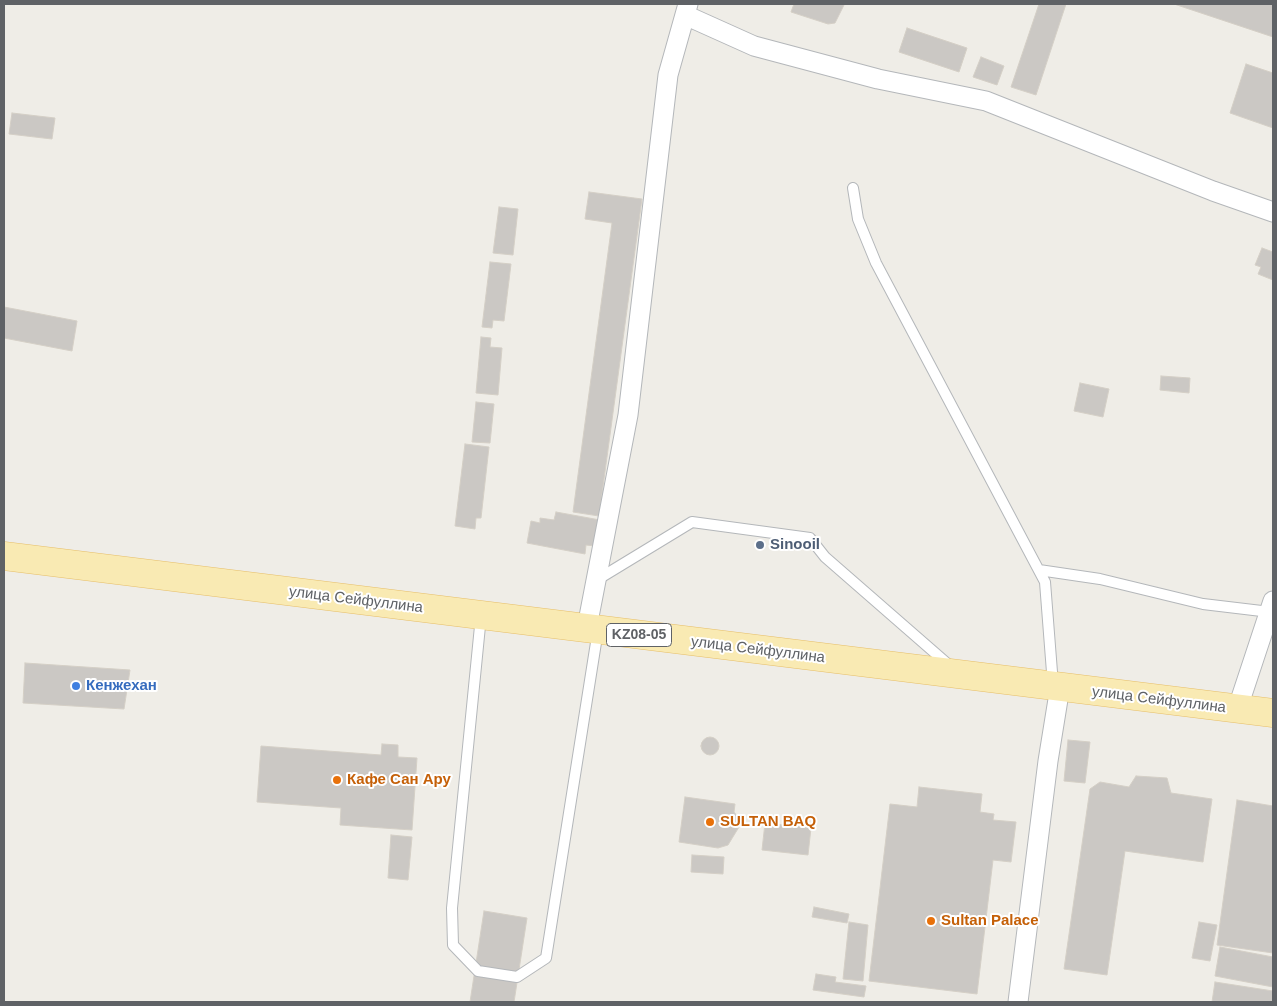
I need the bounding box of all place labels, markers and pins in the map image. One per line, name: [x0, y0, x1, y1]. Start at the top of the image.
place label: Sinooil: [770, 536, 820, 554]
marker: Sinooil: [754, 539, 766, 551]
place label: Кенжехан: [86, 677, 157, 695]
marker: Кенжехан: [70, 680, 82, 692]
place label: Кафе Сан Ару: [347, 771, 451, 789]
marker: Кафе Сан Ару: [331, 774, 343, 786]
place label: SULTAN BAQ: [720, 813, 816, 831]
marker: SULTAN BAQ: [704, 816, 716, 828]
place label: Sultan Palace: [941, 912, 1039, 930]
marker: Sultan Palace: [925, 915, 937, 927]

